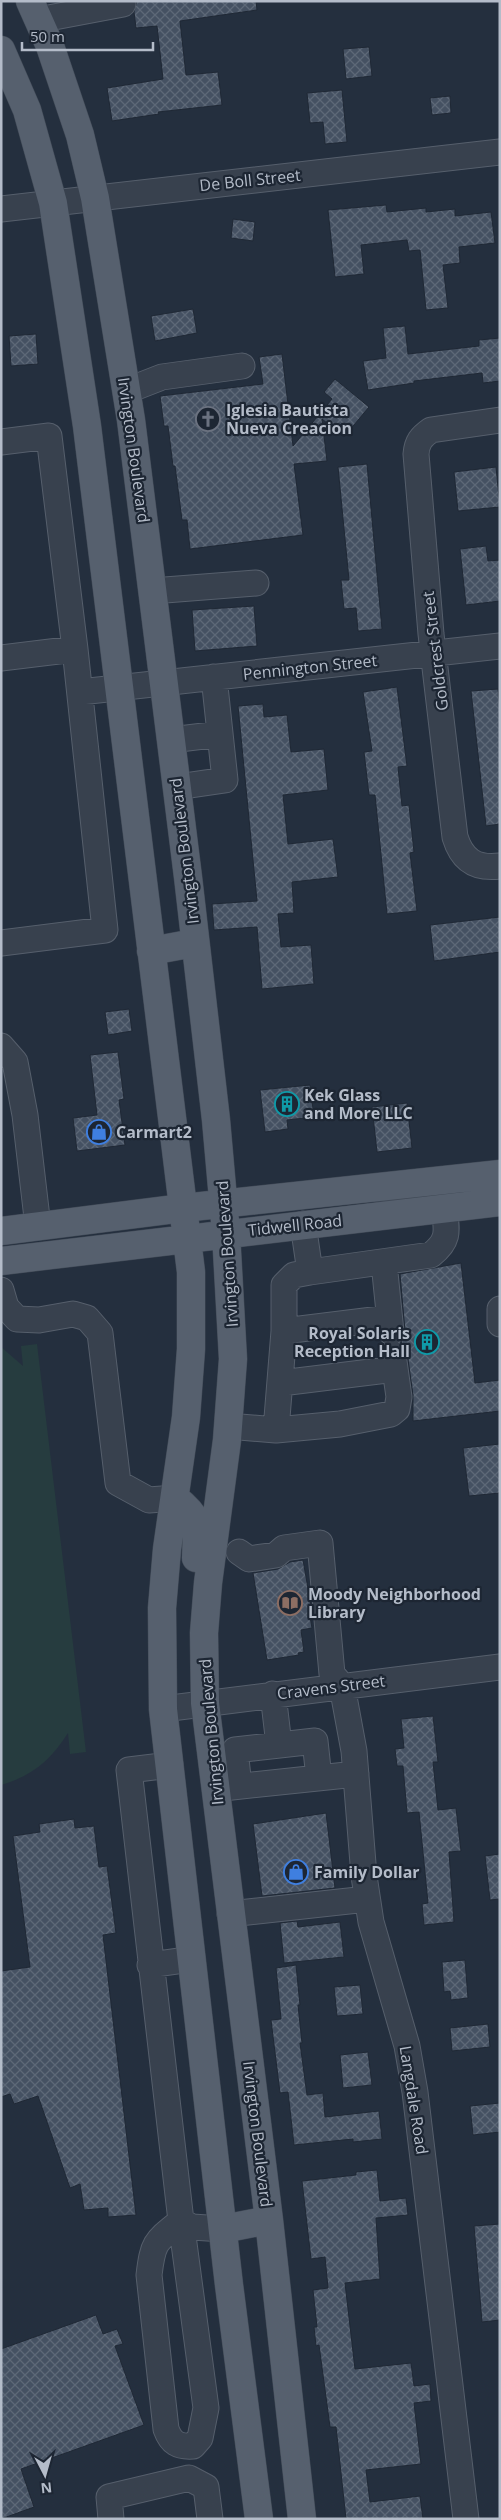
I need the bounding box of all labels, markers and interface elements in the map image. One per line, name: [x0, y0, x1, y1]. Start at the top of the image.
scale bar: [22, 20, 154, 52]
text: 50 m: [30, 26, 65, 46]
street label: De Boll Street: [198, 164, 302, 196]
street label: Irvington Boulevard: [113, 376, 155, 524]
place label: Iglesia Bautista Nueva Creacion: [226, 399, 352, 439]
church icon: Iglesia Bautista Nueva Creacion: [195, 406, 221, 432]
street label: Goldcrest Street: [417, 590, 453, 712]
street label: Pennington Street: [242, 649, 378, 685]
street label: Irvington Boulevard: [164, 777, 204, 925]
place label: Kek Glass and More LLC: [304, 1084, 413, 1124]
building icon: Kek Glass and More LLC: [274, 1091, 300, 1117]
shop icon: Carmart2: [86, 1119, 112, 1145]
place label: Carmart2: [116, 1121, 192, 1143]
street label: Irvington Boulevard: [211, 1180, 243, 1328]
street label: Tidwell Road: [247, 1209, 343, 1241]
place label: Royal Solaris Reception Hall: [294, 1322, 410, 1362]
building icon: Royal Solaris Reception Hall: [414, 1329, 440, 1355]
place label: Moody Neighborhood Library: [308, 1583, 481, 1623]
library icon: Moody Neighborhood Library: [277, 1590, 303, 1616]
street label: Irvington Boulevard: [194, 1658, 228, 1806]
street label: Cravens Street: [276, 1669, 387, 1705]
shop icon: Family Dollar: [283, 1859, 309, 1885]
place label: Family Dollar: [314, 1861, 420, 1883]
street label: Langdale Road: [395, 2044, 433, 2156]
street label: Irvington Boulevard: [238, 2060, 278, 2208]
north arrow: [20, 2450, 70, 2500]
text: N: [40, 2478, 53, 2498]

